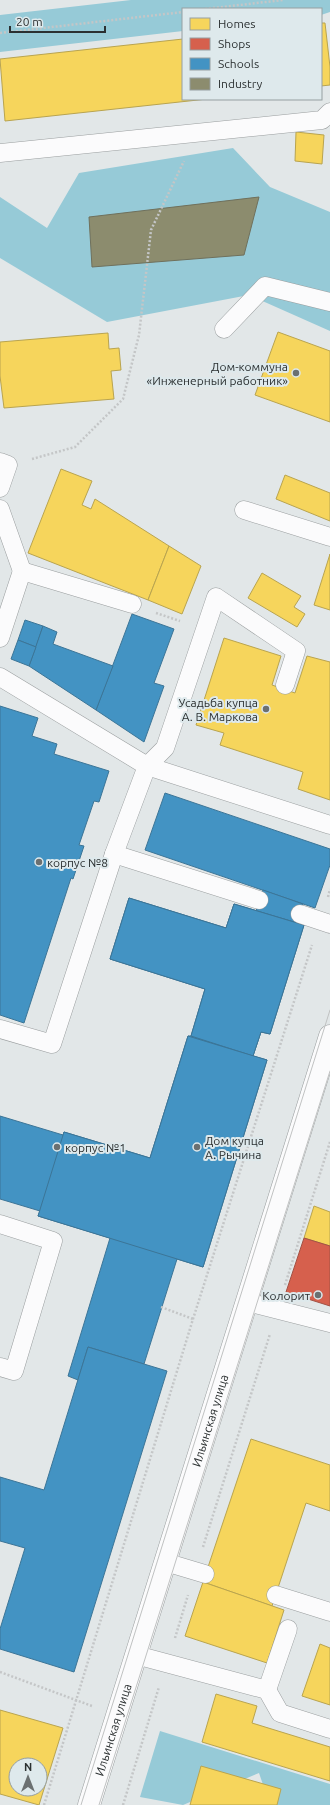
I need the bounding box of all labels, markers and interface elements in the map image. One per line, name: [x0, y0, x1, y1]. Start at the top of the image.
scale bar: [10, 8, 105, 34]
legend: [182, 8, 322, 100]
text: 20 m: [16, 15, 43, 28]
text: Homes: [218, 17, 256, 30]
text: Shops: [218, 37, 250, 50]
text: Schools: [218, 57, 259, 70]
text: Industry: [218, 77, 263, 90]
place label: Дом-коммуна «Инженерный работник»: [147, 360, 288, 387]
marker: Дом-коммуна «Инженерный работник»: [291, 368, 301, 378]
place label: Усадьба купца А. В. Маркова: [179, 696, 258, 723]
marker: Усадьба купца А. В. Маркова: [261, 704, 271, 714]
place label: корпус №8: [47, 856, 108, 869]
marker: корпус №8: [34, 857, 44, 867]
place label: Дом купца А. Рычина: [205, 1134, 264, 1161]
place label: корпус №1: [65, 1141, 126, 1154]
marker: корпус №1: [52, 1142, 62, 1152]
marker: Дом купца А. Рычина: [192, 1142, 202, 1152]
place label: Колорит: [262, 1289, 311, 1302]
marker: Колорит: [313, 1290, 323, 1300]
street label: Ильинская улица: [189, 1373, 230, 1468]
street label: Ильинская улица: [92, 1682, 133, 1777]
north arrow: [8, 1757, 48, 1797]
text: N: [24, 1761, 32, 1773]

